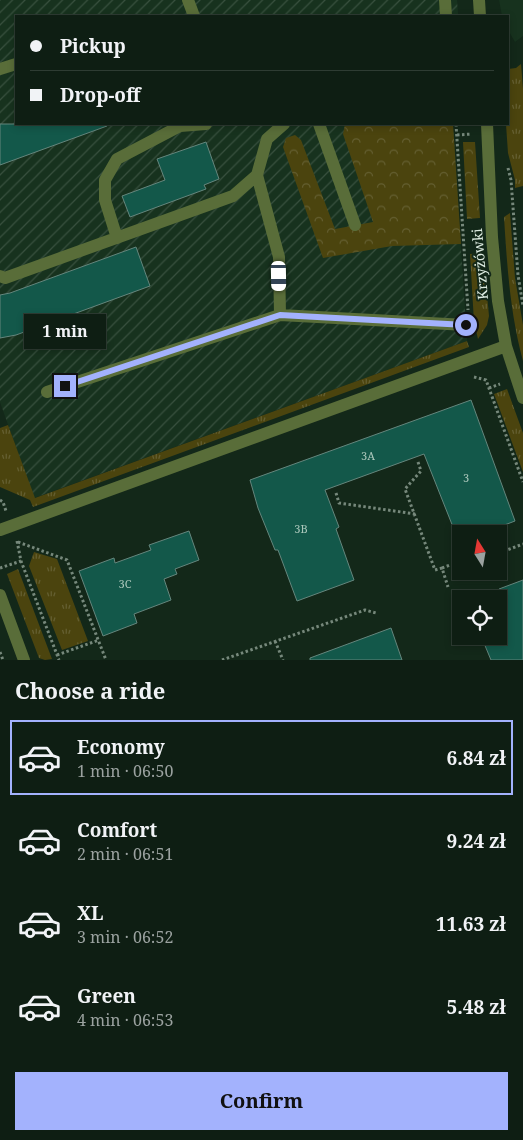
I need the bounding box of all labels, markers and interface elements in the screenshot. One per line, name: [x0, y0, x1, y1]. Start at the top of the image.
text: Pickup: [60, 33, 126, 59]
text: Drop-off: [60, 82, 140, 108]
street label: Krzyżówki: [467, 227, 492, 300]
car: [271, 261, 286, 291]
callout: 1 min: [24, 314, 106, 348]
route start: [455, 314, 477, 336]
text: 1 min: [42, 320, 88, 342]
route end: [54, 375, 76, 397]
house number: 3A: [361, 448, 375, 463]
house number: 3: [463, 470, 469, 485]
house number: 3B: [294, 521, 308, 536]
north arrow: [452, 525, 508, 580]
map controls: [452, 525, 507, 645]
house number: 3C: [119, 576, 132, 591]
button: locate: [452, 590, 507, 645]
text: Choose a ride: [15, 675, 165, 705]
text: Economy: [77, 734, 165, 760]
icon: car: [17, 735, 62, 780]
text: 6.84 zł: [447, 745, 506, 771]
text: 1 min · 06:50: [77, 760, 173, 782]
text: Comfort: [77, 817, 157, 843]
icon: car: [17, 818, 62, 863]
text: 9.24 zł: [447, 828, 506, 854]
text: 2 min · 06:51: [77, 843, 173, 865]
text: XL: [77, 900, 103, 926]
icon: car: [17, 901, 62, 946]
text: 11.63 zł: [436, 911, 506, 937]
text: 3 min · 06:52: [77, 926, 173, 948]
text: Green: [77, 983, 136, 1009]
icon: car: [17, 984, 62, 1029]
text: 5.48 zł: [447, 994, 506, 1020]
text: 4 min · 06:53: [77, 1009, 173, 1031]
button: Confirm: [15, 1072, 508, 1130]

